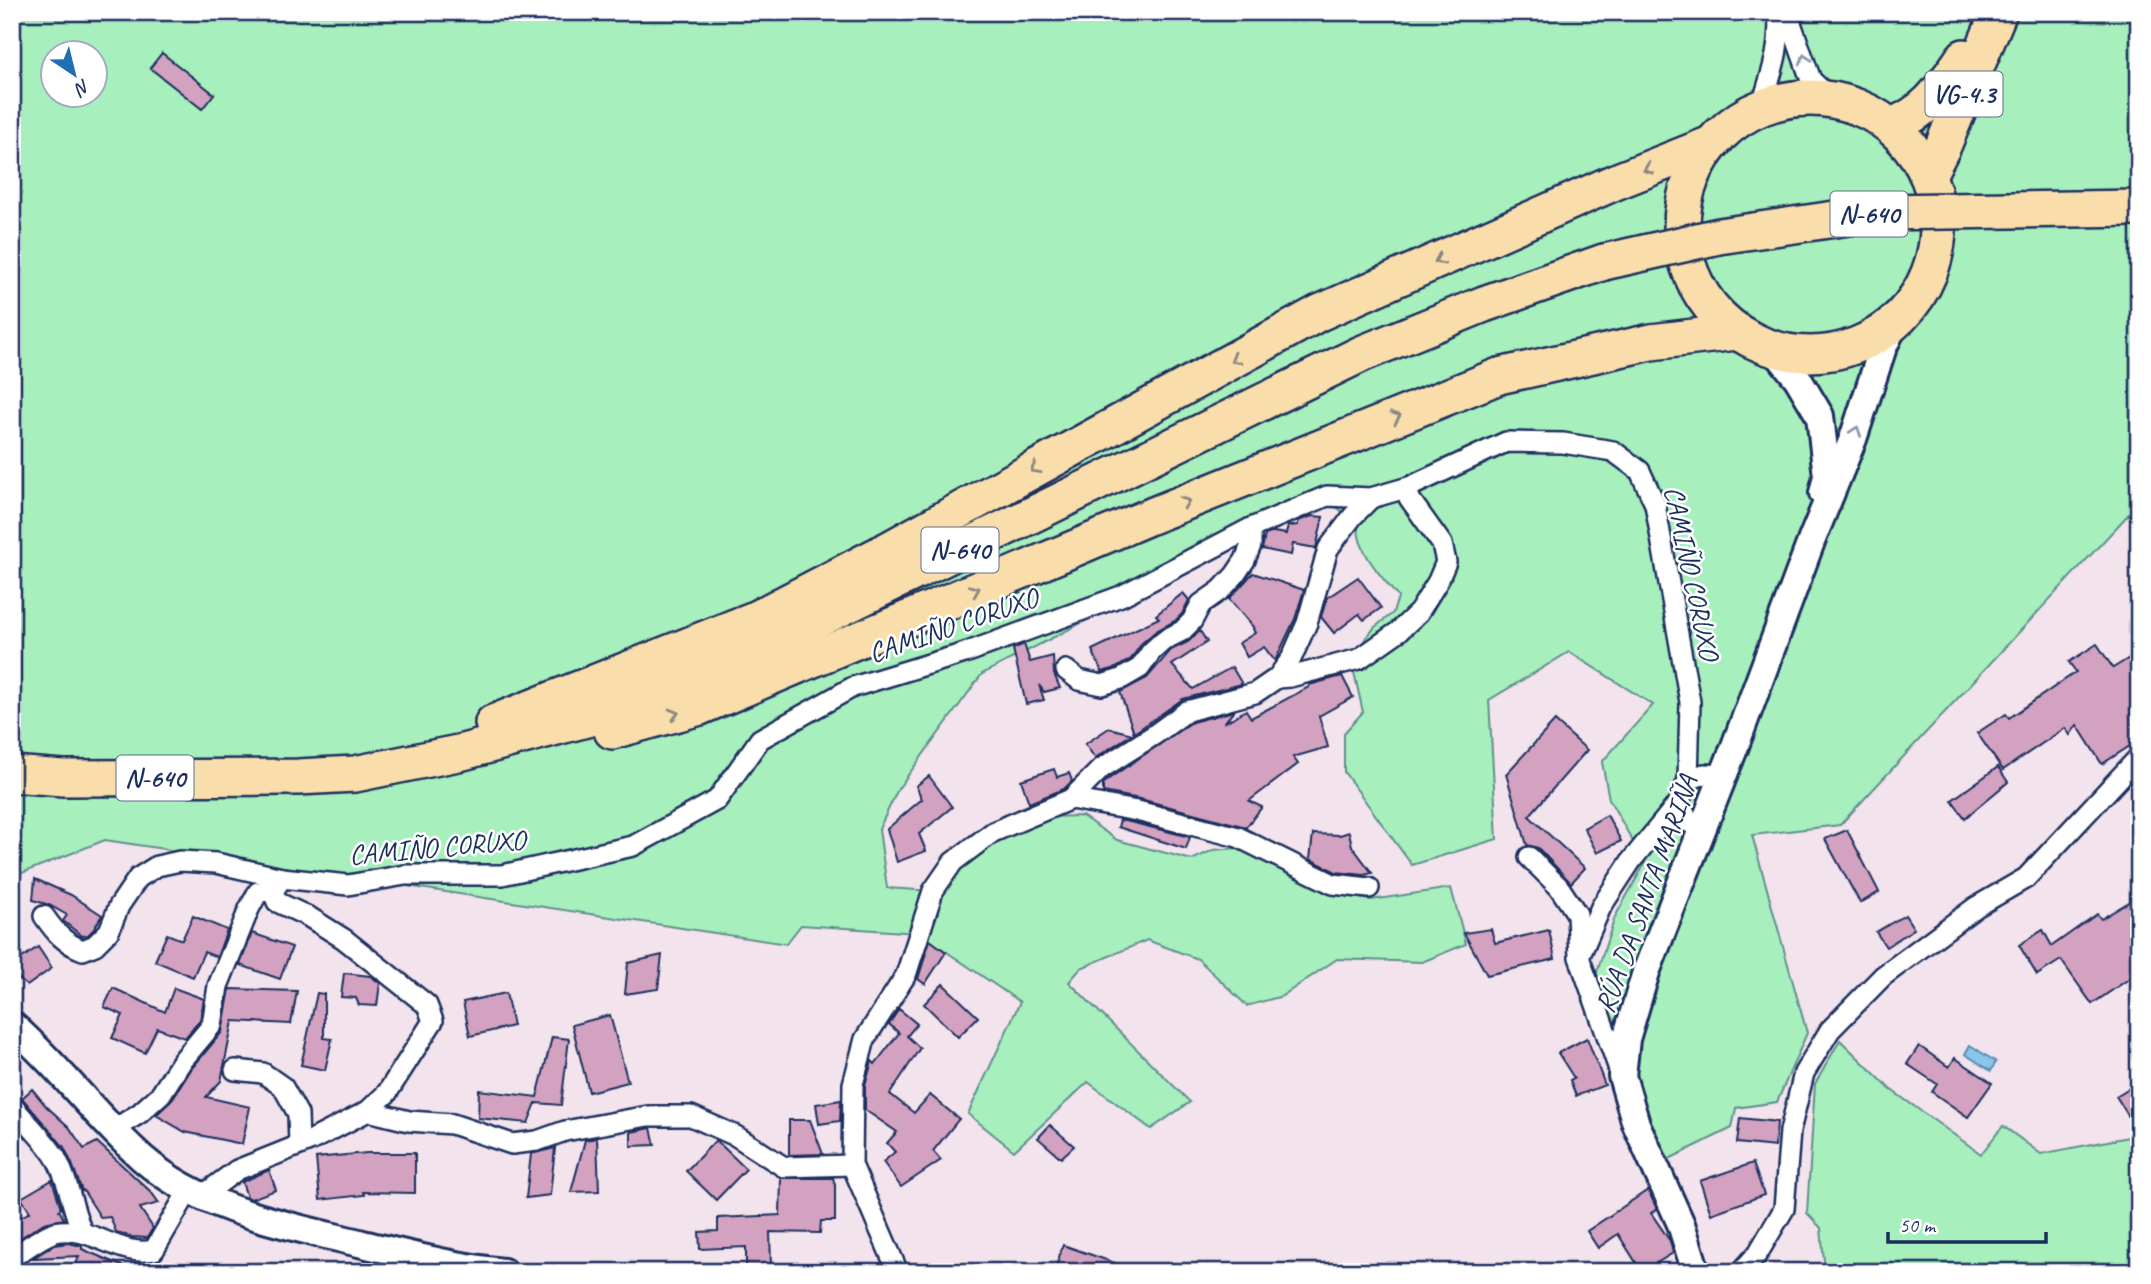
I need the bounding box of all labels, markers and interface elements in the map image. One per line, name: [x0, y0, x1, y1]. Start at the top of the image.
north arrow: [38, 38, 108, 108]
one-way arrow: [1799, 54, 1813, 66]
road number: VG-4.3: [1926, 72, 2002, 116]
text: N: [69, 74, 95, 102]
one-way arrow: [1642, 161, 1654, 175]
road number: N-640: [1830, 192, 1908, 236]
one-way arrow: [1434, 252, 1446, 266]
one-way arrow: [1229, 351, 1242, 365]
one-way arrow: [1389, 412, 1401, 426]
one-way arrow: [1848, 425, 1862, 437]
one-way arrow: [1030, 461, 1043, 474]
street label: CAMIÑO CORUXO: [1657, 483, 1728, 666]
one-way arrow: [1178, 497, 1190, 511]
road number: N-640: [922, 528, 998, 572]
street label: CAMIÑO CORUXO: [864, 579, 1045, 670]
one-way arrow: [969, 585, 981, 599]
one-way arrow: [668, 708, 680, 722]
road number: N-640: [116, 756, 194, 800]
street label: RÚA DA SANTA MARIÑA: [1587, 769, 1706, 1017]
street label: CAMIÑO CORUXO: [348, 822, 530, 872]
scale bar: [1888, 1200, 2046, 1244]
text: 50 m: [1899, 1212, 1937, 1238]

